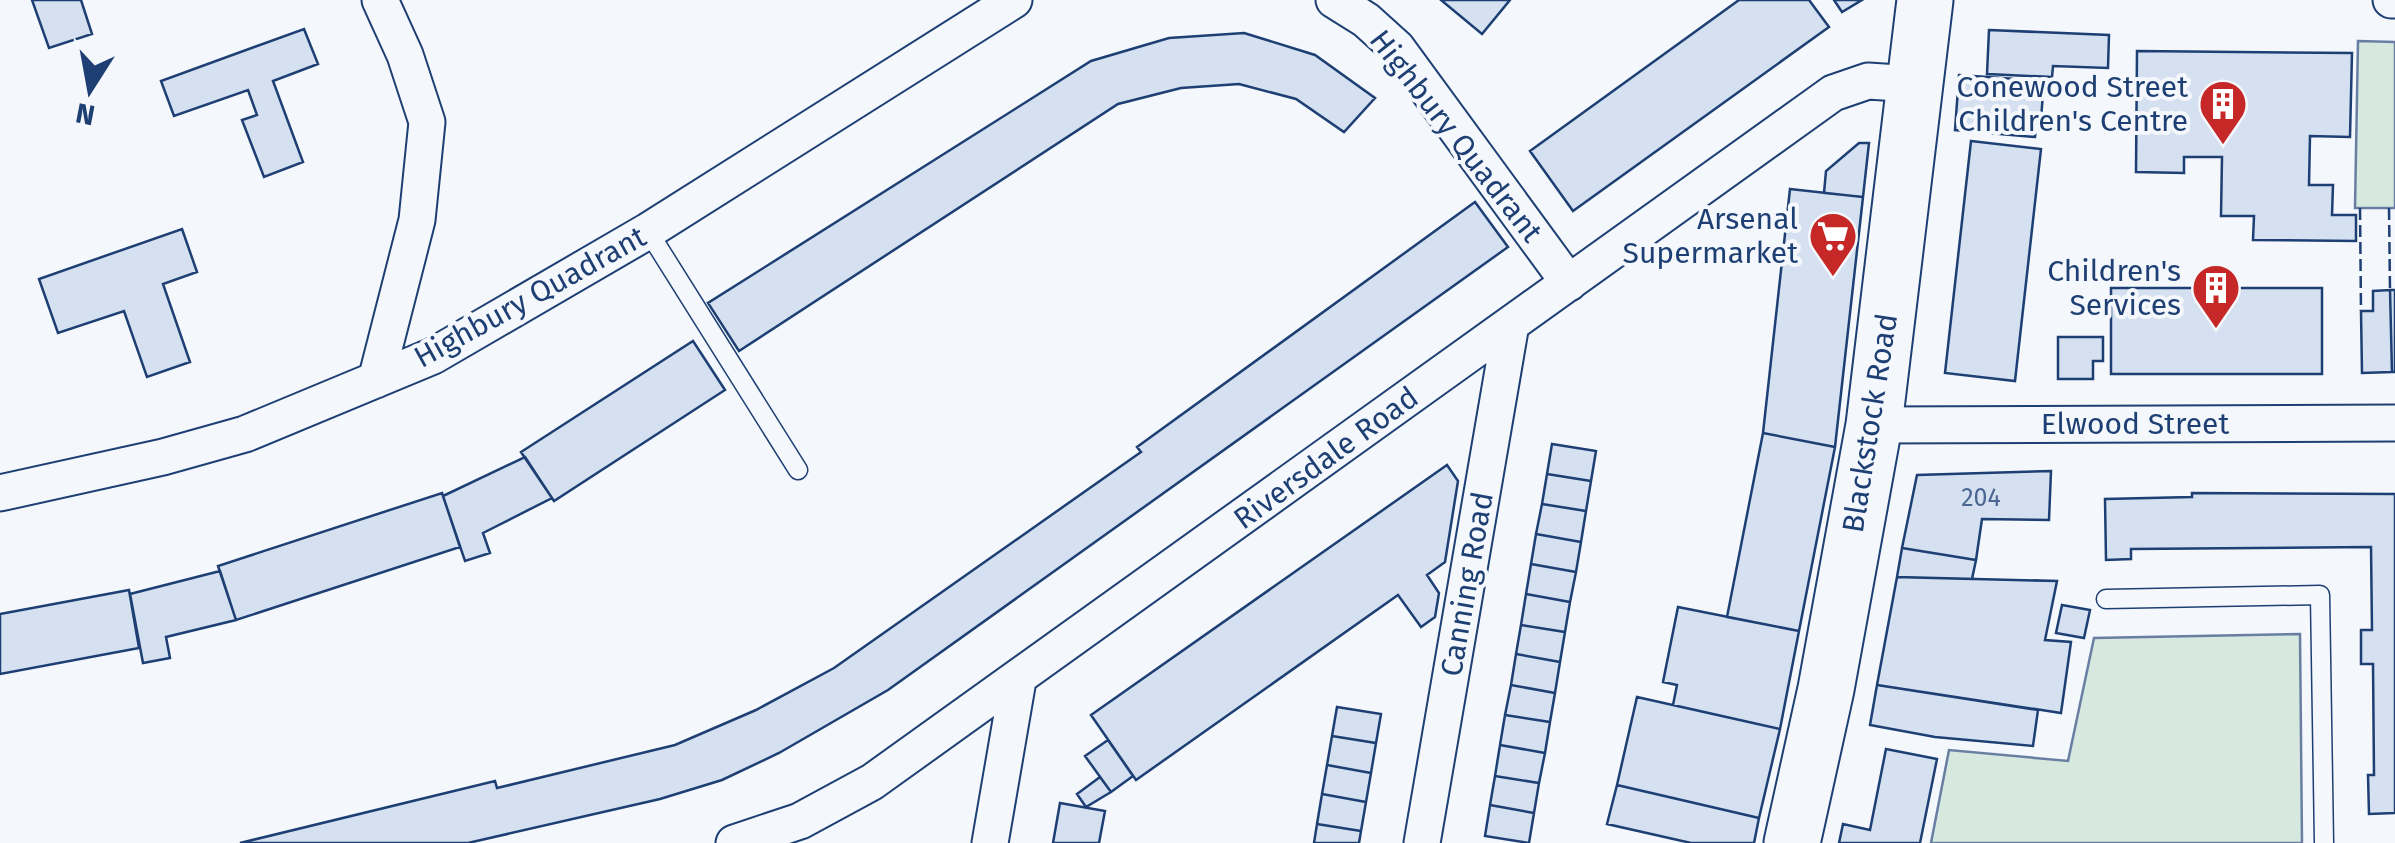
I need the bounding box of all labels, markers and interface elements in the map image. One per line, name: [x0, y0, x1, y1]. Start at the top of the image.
street label: Highbury Quadrant: [1362, 23, 1550, 249]
north arrow: [40, 40, 140, 140]
place label: Conewood Street Children's Centre: [1957, 69, 2188, 139]
building icon: Conewood Street Children's Centre: [2197, 78, 2249, 146]
text: N: [73, 96, 98, 132]
place label: Arsenal Supermarket: [1623, 201, 1798, 271]
supermarket icon: Arsenal Supermarket: [1807, 210, 1859, 278]
street label: Highbury Quadrant: [408, 218, 652, 376]
place label: Children's Services: [2047, 253, 2181, 323]
building icon: Children's Services: [2190, 262, 2242, 330]
street label: Blackstock Road: [1835, 311, 1905, 535]
street label: Riversdale Road: [1227, 379, 1425, 537]
street label: Elwood Street: [2041, 406, 2229, 442]
house number: 204: [1961, 483, 2001, 513]
street label: Canning Road: [1433, 489, 1501, 679]

